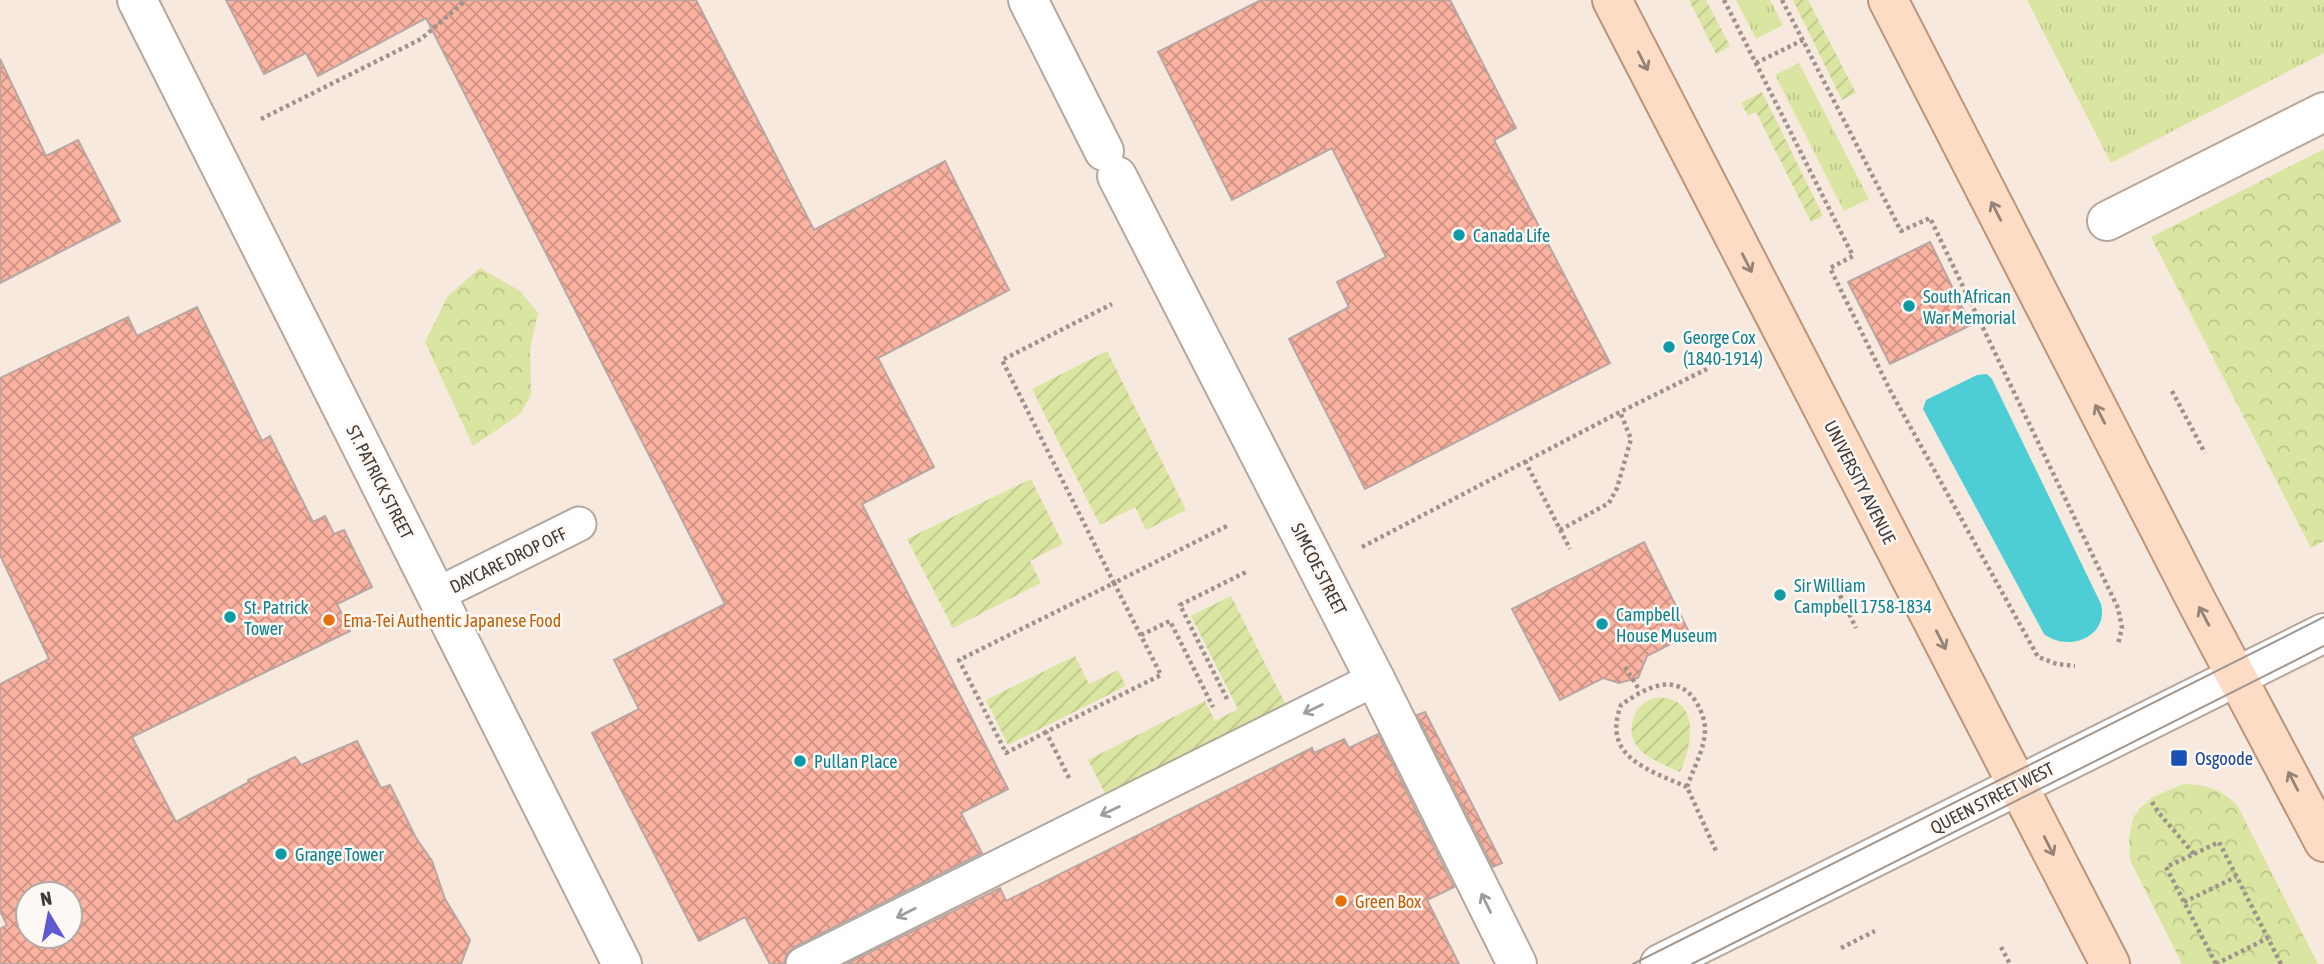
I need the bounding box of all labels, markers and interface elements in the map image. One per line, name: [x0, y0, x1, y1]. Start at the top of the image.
one-way arrow: [1637, 50, 1650, 71]
one-way arrow: [1989, 201, 2003, 222]
place label: Canada Life: [1473, 225, 1550, 246]
marker: Canada Life: [1451, 227, 1467, 243]
one-way arrow: [1741, 252, 1754, 273]
place label: South African War Memorial: [1923, 286, 2016, 328]
marker: South African War Memorial: [1901, 298, 1917, 314]
place label: George Cox (1840-1914): [1683, 327, 1763, 369]
marker: George Cox (1840-1914): [1661, 339, 1677, 355]
one-way arrow: [2093, 404, 2107, 424]
street label: UNIVERSITY AVENUE: [1820, 417, 1900, 548]
street label: ST. PATRICK STREET: [342, 422, 418, 543]
street label: SIMCOE STREET: [1287, 520, 1351, 619]
street label: DAYCARE DROP OFF: [446, 522, 570, 597]
place label: Sir William Campbell 1758-1834: [1794, 575, 1932, 617]
marker: Sir William Campbell 1758-1834: [1772, 587, 1788, 603]
place label: St. Patrick Tower: [244, 597, 309, 639]
place label: Campbell House Museum: [1616, 604, 1718, 646]
one-way arrow: [2197, 606, 2210, 627]
marker: St. Patrick Tower: [222, 609, 238, 625]
place label: Ema-Tei Authentic Japanese Food: [343, 610, 561, 631]
marker: Ema-Tei Authentic Japanese Food: [321, 612, 337, 628]
marker: Campbell House Museum: [1594, 616, 1610, 632]
one-way arrow: [1934, 629, 1948, 650]
one-way arrow: [1303, 703, 1324, 717]
marker: Osgoode: [2169, 748, 2189, 768]
place label: Osgoode: [2195, 748, 2253, 769]
place label: Pullan Place: [814, 751, 897, 772]
marker: Pullan Place: [792, 753, 808, 769]
street label: QUEEN STREET WEST: [1927, 758, 2057, 838]
one-way arrow: [2285, 771, 2299, 792]
one-way arrow: [1100, 804, 1121, 818]
one-way arrow: [2042, 835, 2056, 856]
place label: Grange Tower: [295, 844, 384, 865]
marker: Grange Tower: [273, 846, 289, 862]
north arrow: [14, 880, 84, 950]
text: N: [39, 886, 53, 910]
place label: Green Box: [1355, 891, 1421, 912]
marker: Green Box: [1333, 893, 1349, 909]
one-way arrow: [1479, 893, 1493, 914]
one-way arrow: [896, 906, 917, 920]

